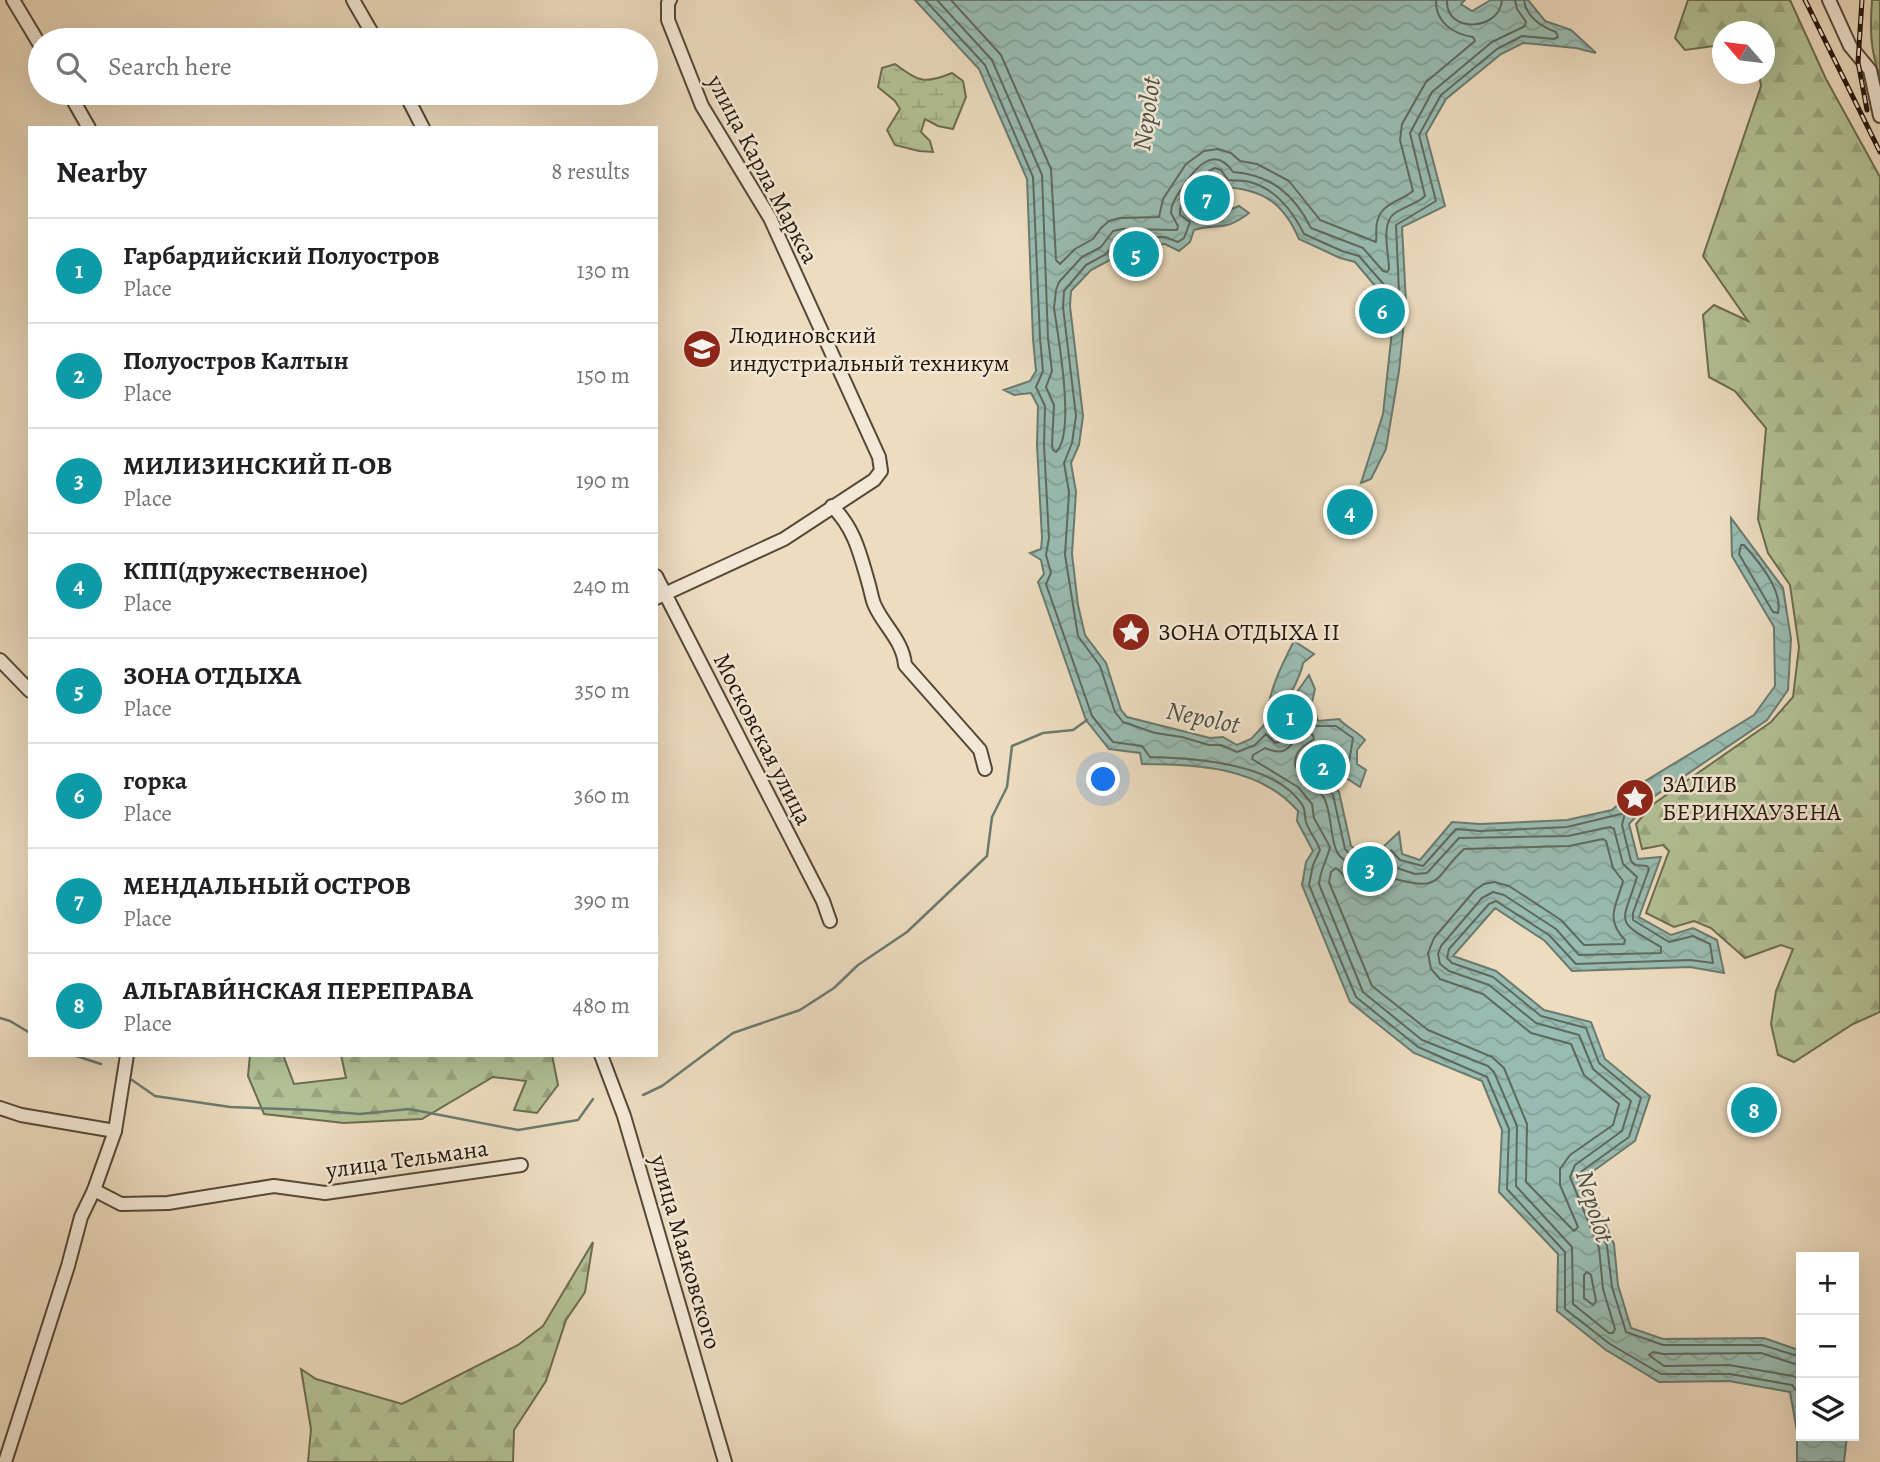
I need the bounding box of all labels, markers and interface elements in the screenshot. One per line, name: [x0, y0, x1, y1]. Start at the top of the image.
north arrow: [1712, 21, 1775, 84]
search box: [28, 28, 658, 105]
icon: search: [52, 48, 90, 86]
text: Search here: [108, 49, 232, 84]
street label: улица Карла Маркса: [699, 68, 826, 269]
water label: Nepolot: [1124, 74, 1169, 153]
text: Nearby: [56, 152, 147, 192]
text: 8 results: [551, 156, 630, 187]
pin: 7: [1184, 172, 1230, 224]
pin: 5: [1113, 228, 1159, 280]
text: Гарбардийский Полуостров: [123, 238, 440, 273]
text: 1: [75, 255, 83, 286]
text: 130 m: [577, 255, 630, 286]
text: Place: [123, 273, 172, 304]
pin: 6: [1359, 285, 1405, 337]
place label: Людиновский индустриальный техникум: [729, 319, 1010, 379]
school or university icon: Людиновский индустриальный техникум: [681, 328, 723, 370]
text: Полуостров Калтын: [123, 343, 349, 378]
text: 2: [73, 360, 85, 391]
text: 150 m: [576, 360, 630, 391]
text: Place: [123, 378, 172, 409]
text: МИЛИЗИНСКИЙ П-ОВ: [123, 448, 392, 483]
text: 3: [74, 465, 84, 496]
text: 190 m: [576, 465, 630, 496]
text: Place: [123, 483, 172, 514]
pin: 4: [1327, 486, 1373, 538]
text: КПП(дружественное): [123, 553, 368, 588]
text: 4: [74, 570, 84, 601]
text: 240 m: [573, 570, 630, 601]
text: Place: [123, 588, 172, 619]
place icon: ЗОНА ОТДЫХА II: [1110, 611, 1152, 653]
place label: ЗОНА ОТДЫХА II: [1158, 616, 1340, 648]
street label: Московская улица: [706, 648, 820, 830]
text: ЗОНА ОТДЫХА: [123, 658, 301, 693]
text: 5: [74, 675, 84, 706]
text: 350 m: [575, 675, 630, 706]
pin: 1: [1267, 691, 1313, 743]
text: Place: [123, 693, 172, 724]
water label: Nepolot: [1163, 693, 1244, 743]
pin: 2: [1300, 741, 1346, 793]
your location: [1086, 762, 1120, 796]
text: горка: [123, 763, 187, 798]
place label: ЗАЛИВ БЕРИНХАУЗЕНА: [1662, 768, 1842, 828]
place icon: ЗАЛИВ БЕРИНХАУЗЕНА: [1614, 777, 1656, 819]
text: 6: [74, 780, 84, 811]
text: 360 m: [574, 780, 630, 811]
text: Place: [123, 798, 172, 829]
pin: 3: [1347, 843, 1393, 895]
text: МЕНДАЛЬНЫЙ ОСТРОВ: [123, 868, 411, 903]
text: 7: [74, 885, 84, 916]
text: 390 m: [574, 885, 630, 916]
text: Place: [123, 903, 172, 934]
text: АЛЬГАВИ́НСКАЯ ПЕРЕПРАВА: [123, 973, 473, 1008]
text: 8: [73, 990, 85, 1021]
text: 480 m: [572, 990, 630, 1021]
text: Place: [123, 1008, 172, 1039]
pin: 8: [1731, 1084, 1777, 1136]
street label: улица Тельмана: [323, 1132, 490, 1186]
street label: улица Маяковского: [643, 1150, 729, 1353]
water label: Nepolot: [1567, 1166, 1623, 1248]
map controls: [1796, 1252, 1859, 1441]
button: +: [1796, 1252, 1859, 1315]
button: −: [1796, 1315, 1859, 1378]
button: layers: [1796, 1378, 1859, 1441]

